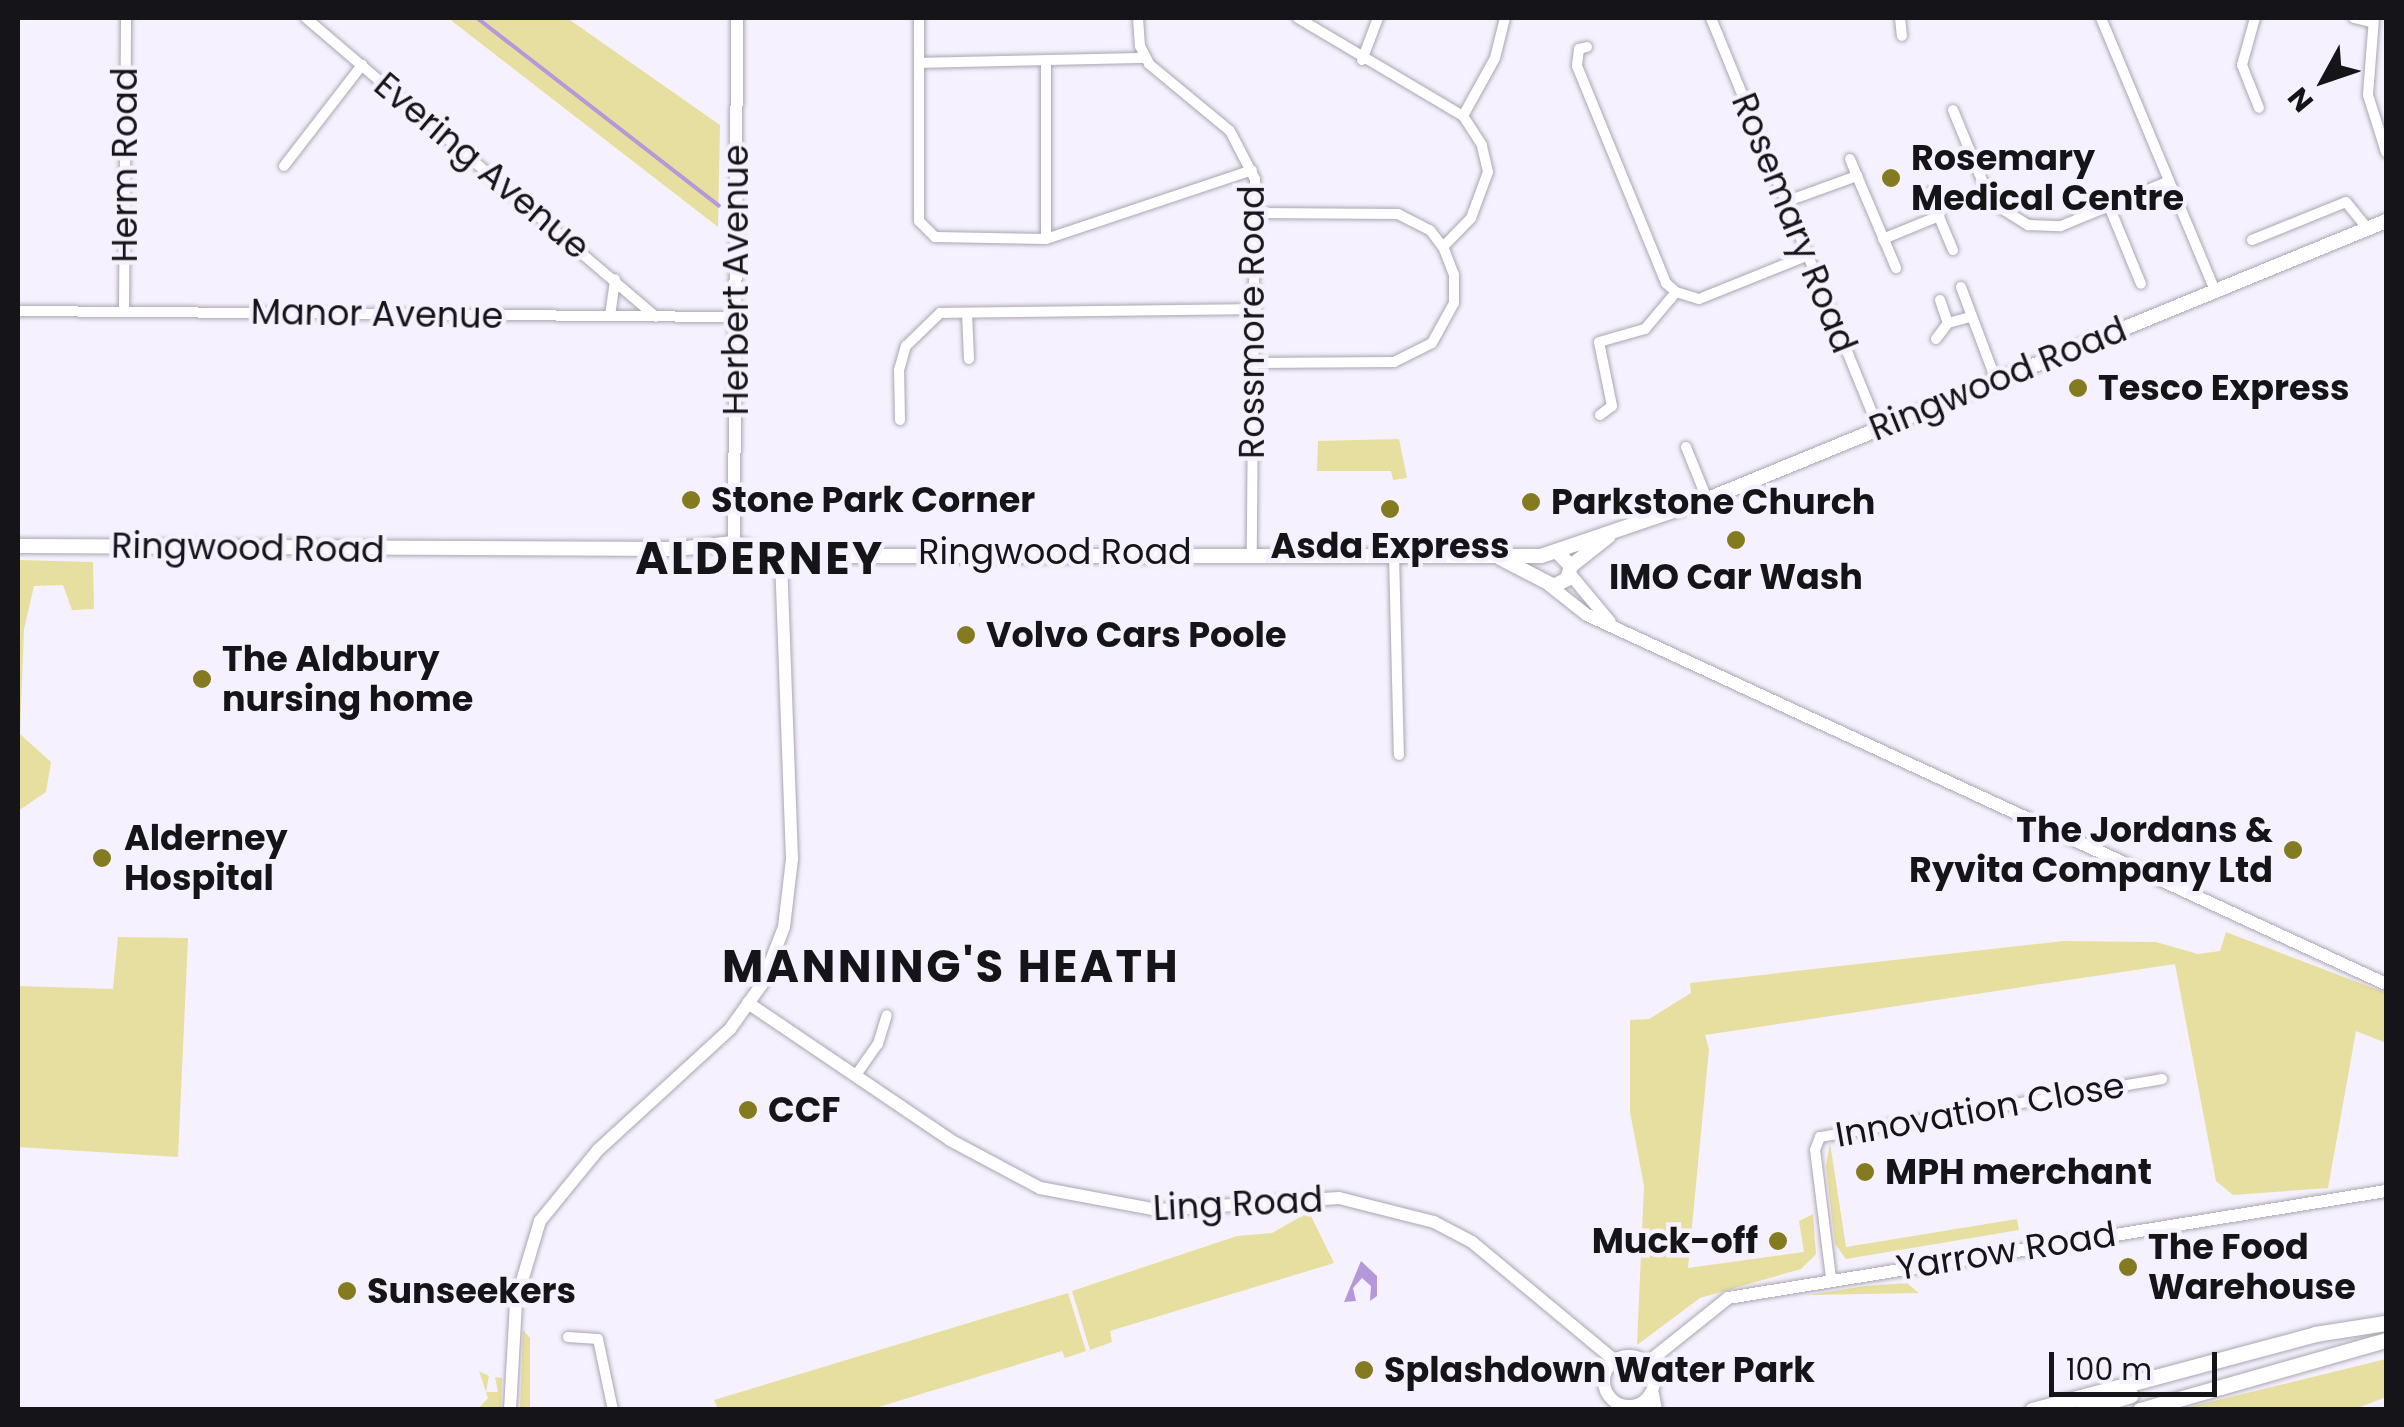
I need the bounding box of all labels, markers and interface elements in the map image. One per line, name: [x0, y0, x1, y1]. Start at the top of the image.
north arrow: [2274, 30, 2374, 130]
street label: Evering Avenue: [366, 64, 598, 268]
street label: Herm Road: [104, 67, 146, 263]
text: N: [2279, 79, 2322, 120]
street label: Rosemary Road: [1723, 87, 1865, 359]
place label: Rosemary Medical Centre: [1911, 137, 2184, 219]
street label: Herbert Avenue: [715, 145, 757, 415]
marker: Rosemary Medical Centre: [1880, 167, 1902, 189]
street label: Rossmore Road: [1231, 185, 1273, 459]
street label: Manor Avenue: [250, 291, 504, 337]
street label: Ringwood Road: [1863, 308, 2133, 450]
place label: Tesco Express: [2098, 367, 2350, 409]
marker: Tesco Express: [2067, 377, 2089, 399]
place label: Stone Park Corner: [711, 479, 1035, 521]
place label: Parkstone Church: [1551, 481, 1875, 523]
marker: Stone Park Corner: [680, 489, 702, 511]
marker: Parkstone Church: [1520, 491, 1542, 513]
marker: Asda Express: [1379, 498, 1401, 520]
street label: Ringwood Road: [111, 525, 385, 571]
place label: Asda Express: [1270, 525, 1510, 567]
marker: IMO Car Wash: [1725, 529, 1747, 551]
street label: Ringwood Road: [918, 531, 1192, 573]
district label: ALDERNEY: [635, 532, 885, 586]
place label: IMO Car Wash: [1609, 556, 1863, 598]
place label: Volvo Cars Poole: [986, 614, 1286, 656]
marker: Volvo Cars Poole: [955, 624, 977, 646]
place label: The Aldbury nursing home: [222, 638, 473, 720]
marker: The Aldbury nursing home: [191, 668, 213, 690]
place label: The Jordans & Ryvita Company Ltd: [1909, 809, 2273, 891]
place label: Alderney Hospital: [124, 817, 288, 899]
marker: The Jordans & Ryvita Company Ltd: [2282, 839, 2304, 861]
marker: Alderney Hospital: [89, 845, 115, 871]
district label: MANNING'S HEATH: [722, 940, 1180, 994]
street label: Innovation Close: [1832, 1064, 2128, 1156]
place label: CCF: [768, 1089, 840, 1131]
marker: CCF: [737, 1099, 759, 1121]
place label: MPH merchant: [1885, 1151, 2152, 1193]
marker: MPH merchant: [1854, 1161, 1876, 1183]
street label: Ling Road: [1152, 1179, 1324, 1229]
street label: Yarrow Road: [1893, 1213, 2119, 1289]
place label: Muck-off: [1592, 1220, 1758, 1262]
place label: The Food Warehouse: [2148, 1226, 2356, 1308]
marker: Muck-off: [1767, 1230, 1789, 1252]
marker: The Food Warehouse: [2117, 1256, 2139, 1278]
place label: Sunseekers: [367, 1270, 576, 1312]
marker: Sunseekers: [336, 1280, 358, 1302]
scale bar: [2054, 1332, 2222, 1394]
text: 100 m: [2066, 1348, 2152, 1391]
place label: Splashdown Water Park: [1384, 1349, 1815, 1391]
marker: Splashdown Water Park: [1353, 1359, 1375, 1381]

